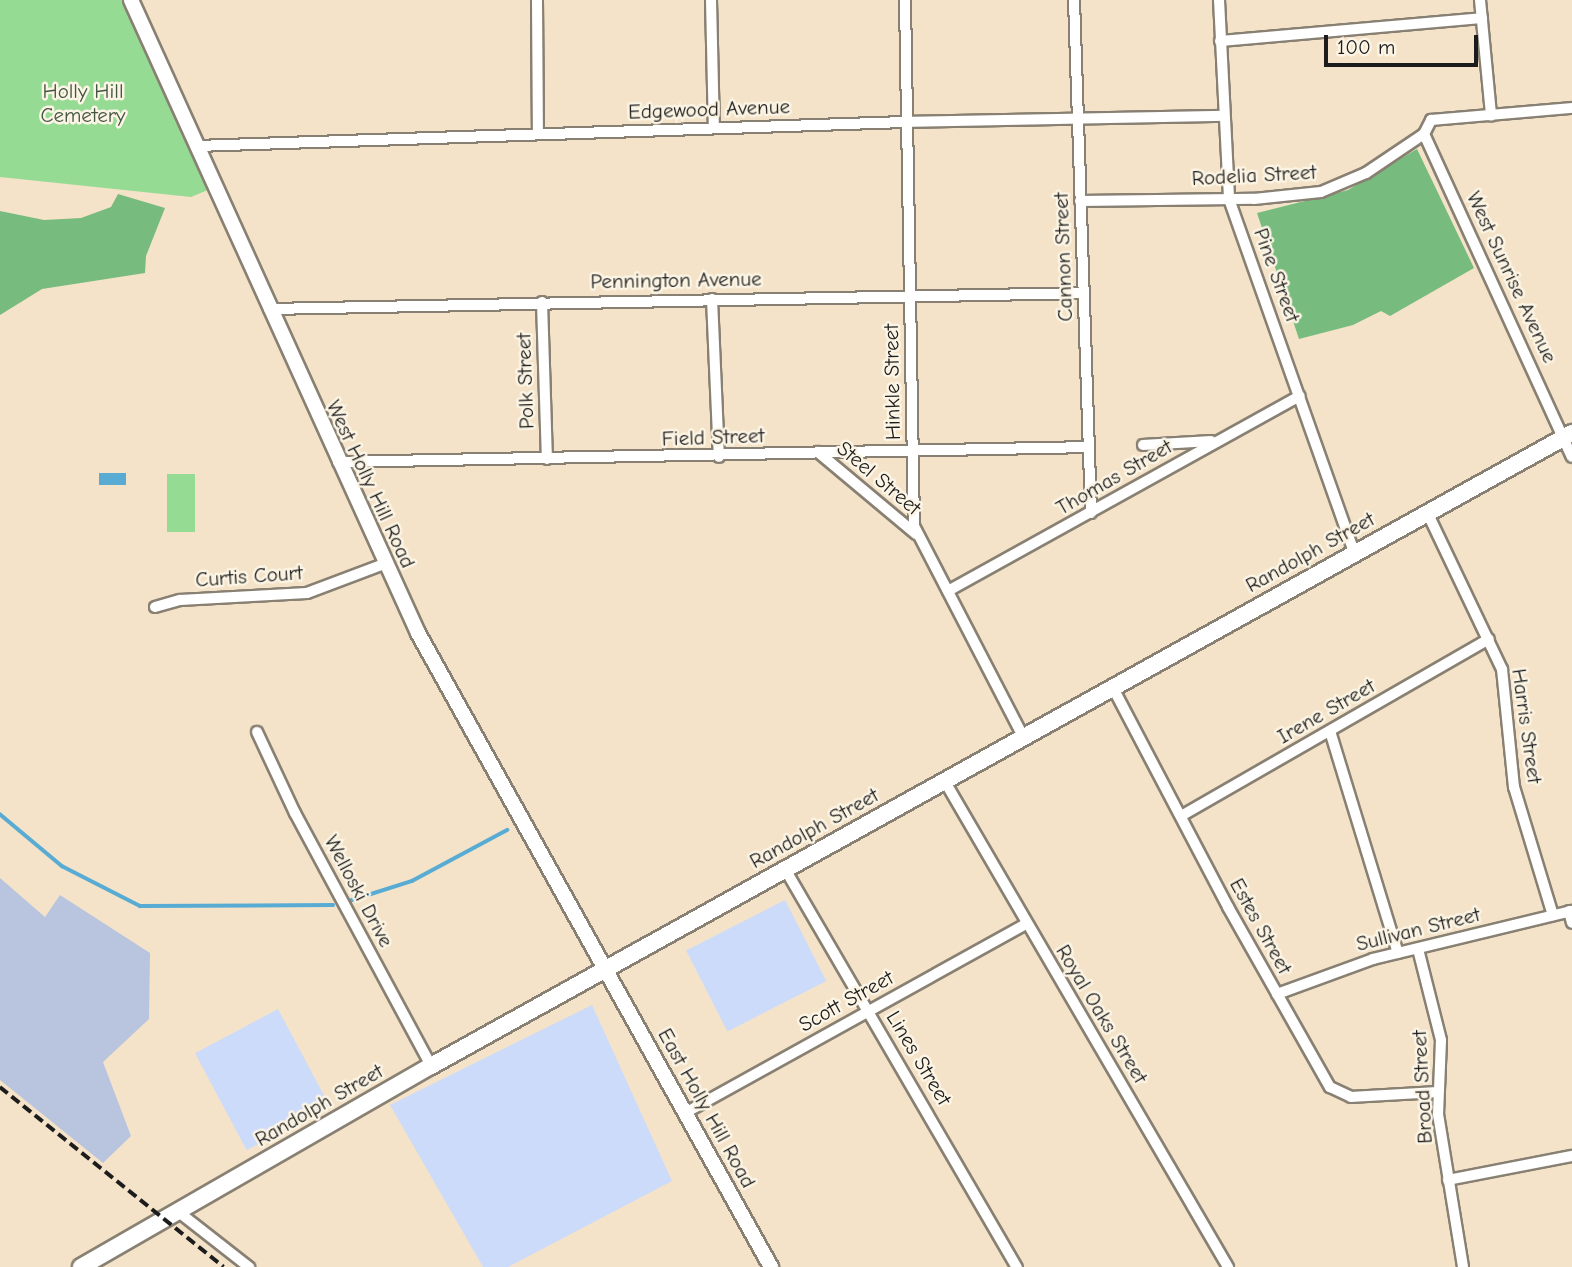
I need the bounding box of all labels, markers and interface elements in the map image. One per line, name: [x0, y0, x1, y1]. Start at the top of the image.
scale bar: [1327, 21, 1481, 65]
text: 100 m: [1337, 35, 1395, 59]
park label: Holly Hill Cemetery: [41, 78, 125, 128]
street label: Edgewood Avenue: [628, 94, 790, 124]
street label: Rodelia Street: [1191, 159, 1317, 191]
street label: West Sunrise Avenue: [1461, 187, 1563, 367]
street label: Cannon Street: [1048, 192, 1078, 322]
street label: Pine Street: [1248, 225, 1306, 325]
street label: Pennington Avenue: [590, 266, 762, 294]
street label: Hinkle Street: [878, 324, 906, 440]
street label: Polk Street: [511, 332, 539, 430]
street label: West Holly Hill Road: [321, 396, 421, 572]
street label: Field Street: [661, 423, 765, 451]
street label: Thomas Street: [1051, 434, 1177, 520]
street label: Steel Street: [832, 435, 926, 521]
street label: Randolph Street: [1241, 506, 1379, 598]
street label: Curtis Court: [194, 560, 304, 592]
street label: Harris Street: [1506, 667, 1548, 785]
street label: Irene Street: [1273, 673, 1379, 749]
street label: Randolph Street: [745, 782, 883, 874]
street label: Welloski Drive: [319, 831, 399, 951]
street label: Estes Street: [1224, 874, 1298, 978]
street label: Sullivan Street: [1353, 901, 1483, 957]
street label: Royal Oaks Street: [1051, 940, 1153, 1088]
street label: Scott Street: [794, 965, 898, 1037]
street label: Lines Street: [881, 1006, 957, 1110]
street label: East Holly Hill Road: [653, 1024, 761, 1192]
street label: Broad Street: [1406, 1030, 1438, 1144]
street label: Randolph Street: [251, 1058, 387, 1152]

